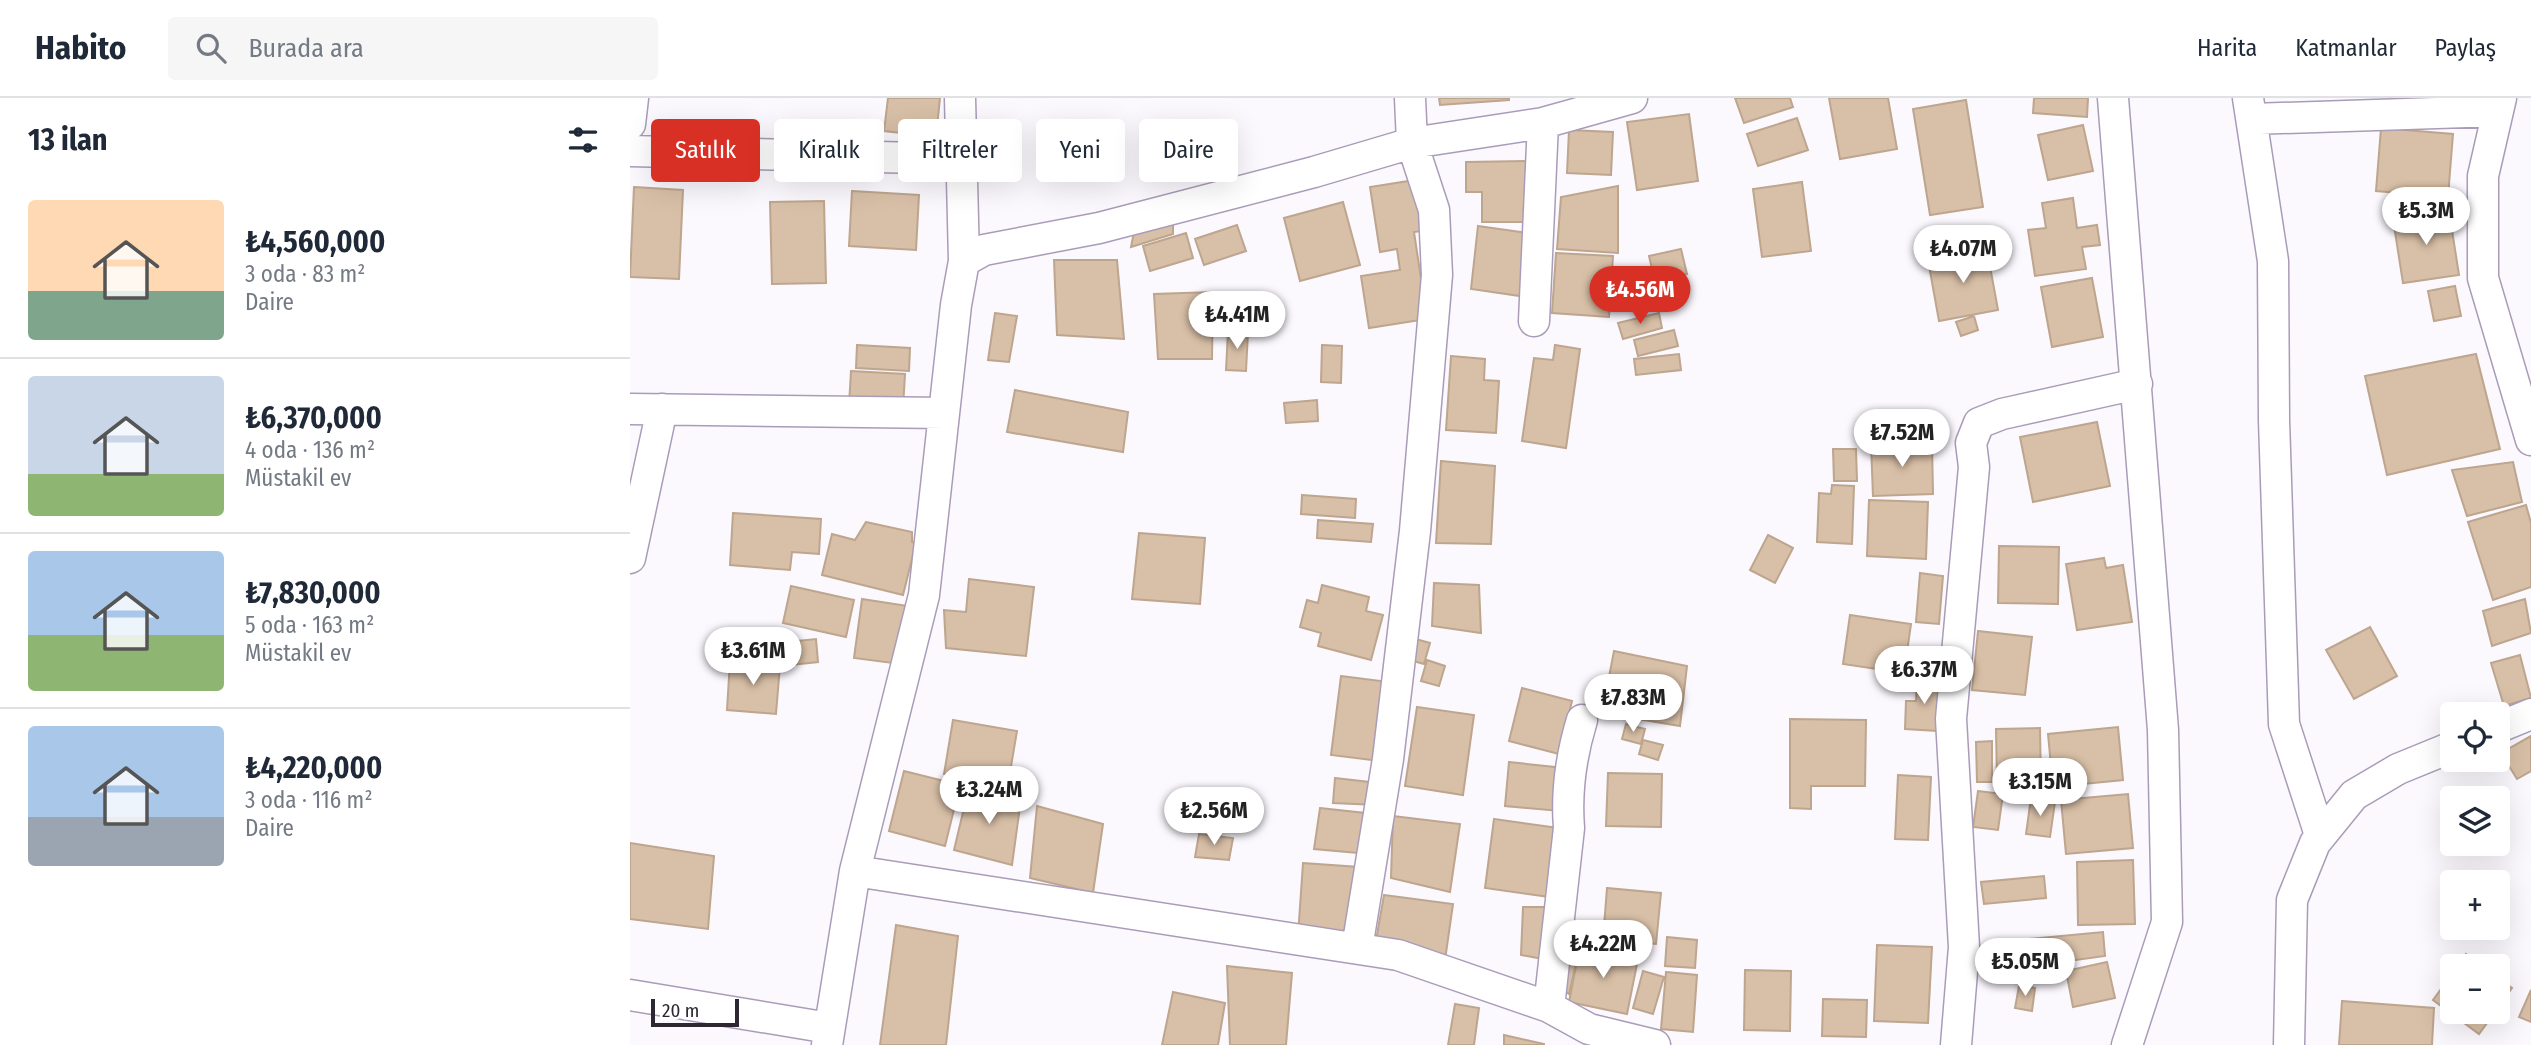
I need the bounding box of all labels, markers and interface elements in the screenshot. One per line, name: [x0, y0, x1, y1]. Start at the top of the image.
search box: [168, 17, 658, 80]
text: Habito: [35, 28, 126, 68]
icon: search: [192, 29, 230, 67]
text: Burada ara: [248, 33, 364, 64]
text: Harita: [2197, 34, 2257, 62]
text: Katmanlar: [2295, 34, 2397, 62]
text: Paylaş: [2435, 34, 2496, 62]
chip: Satılık: [651, 119, 760, 182]
chip: Kiralık: [774, 119, 884, 182]
chip: Filtreler: [898, 119, 1022, 182]
chip: Yeni: [1036, 119, 1125, 182]
chip: Daire: [1139, 119, 1238, 182]
icon: filters: [564, 121, 602, 159]
text: 13 ilan: [28, 122, 108, 158]
pin: ₺5.3M: [2377, 188, 2475, 247]
text: ₺5.3M: [2398, 196, 2454, 224]
text: ₺4,560,000: [245, 224, 385, 260]
pin: ₺4.07M: [1906, 226, 2020, 285]
icon: home: [84, 228, 168, 312]
text: ₺4.07M: [1929, 234, 1997, 262]
text: 3 oda · 83 m²: [245, 260, 365, 288]
pin: ₺4.56M: [1583, 266, 1697, 326]
text: ₺4.56M: [1605, 275, 1675, 303]
text: Daire: [245, 288, 294, 316]
pin: ₺4.41M: [1180, 292, 1294, 351]
text: ₺4.41M: [1204, 300, 1270, 328]
text: ₺6,370,000: [245, 400, 382, 436]
icon: home: [84, 404, 168, 488]
pin: ₺7.52M: [1845, 410, 1959, 469]
text: ₺7.52M: [1870, 418, 1934, 446]
text: 4 oda · 136 m²: [245, 436, 375, 464]
text: Müstakil ev: [245, 464, 351, 492]
text: ₺7,830,000: [245, 575, 381, 611]
icon: home: [84, 579, 168, 663]
text: 5 oda · 163 m²: [245, 611, 374, 639]
pin: ₺3.61M: [696, 628, 810, 687]
text: ₺3.61M: [720, 636, 786, 664]
text: Müstakil ev: [245, 639, 351, 667]
pin: ₺6.37M: [1867, 646, 1981, 706]
text: ₺6.37M: [1891, 655, 1957, 683]
pin: ₺7.83M: [1576, 674, 1690, 734]
text: ₺7.83M: [1600, 683, 1666, 711]
map controls: [2440, 702, 2510, 1024]
button: locate: [2440, 702, 2510, 772]
text: ₺4,220,000: [245, 750, 382, 786]
icon: home: [84, 754, 168, 838]
pin: ₺3.15M: [1983, 758, 2097, 818]
pin: ₺3.24M: [932, 766, 1046, 826]
text: ₺3.15M: [2008, 767, 2072, 795]
text: ₺3.24M: [956, 775, 1022, 803]
text: 3 oda · 116 m²: [245, 786, 373, 814]
button: layers: [2440, 786, 2510, 856]
pin: ₺2.56M: [1157, 788, 1271, 847]
text: ₺2.56M: [1180, 796, 1248, 824]
text: Daire: [245, 814, 294, 842]
button: +: [2440, 870, 2510, 940]
pin: ₺4.22M: [1546, 920, 1660, 980]
text: ₺4.22M: [1570, 929, 1636, 957]
pin: ₺5.05M: [1968, 939, 2082, 998]
text: ₺5.05M: [1991, 947, 2059, 975]
button: −: [2440, 954, 2510, 1024]
scale bar: [651, 996, 738, 1028]
text: 20 m: [662, 999, 699, 1022]

